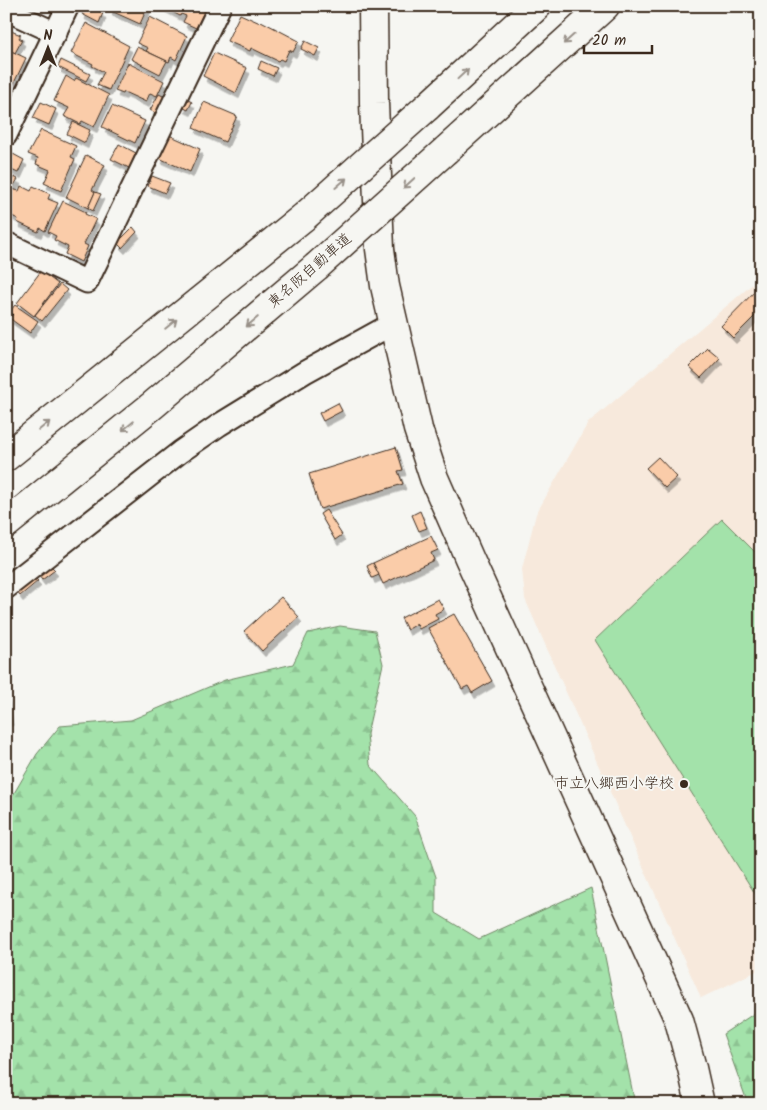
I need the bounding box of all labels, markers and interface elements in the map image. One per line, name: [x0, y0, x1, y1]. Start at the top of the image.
north arrow: [22, 22, 72, 72]
scale bar: [584, 22, 652, 54]
text: N: [44, 25, 53, 47]
text: 20 m: [592, 29, 626, 53]
one-way arrow: [563, 33, 576, 45]
one-way arrow: [457, 68, 470, 80]
one-way arrow: [403, 177, 416, 189]
one-way arrow: [335, 178, 348, 189]
street label: 東名阪自動車道: [262, 227, 358, 315]
one-way arrow: [245, 316, 258, 327]
one-way arrow: [164, 319, 177, 330]
one-way arrow: [38, 421, 51, 432]
one-way arrow: [121, 421, 134, 432]
place label: 市立八郷西小学校: [554, 772, 674, 796]
marker: 市立八郷西小学校: [678, 778, 690, 790]

